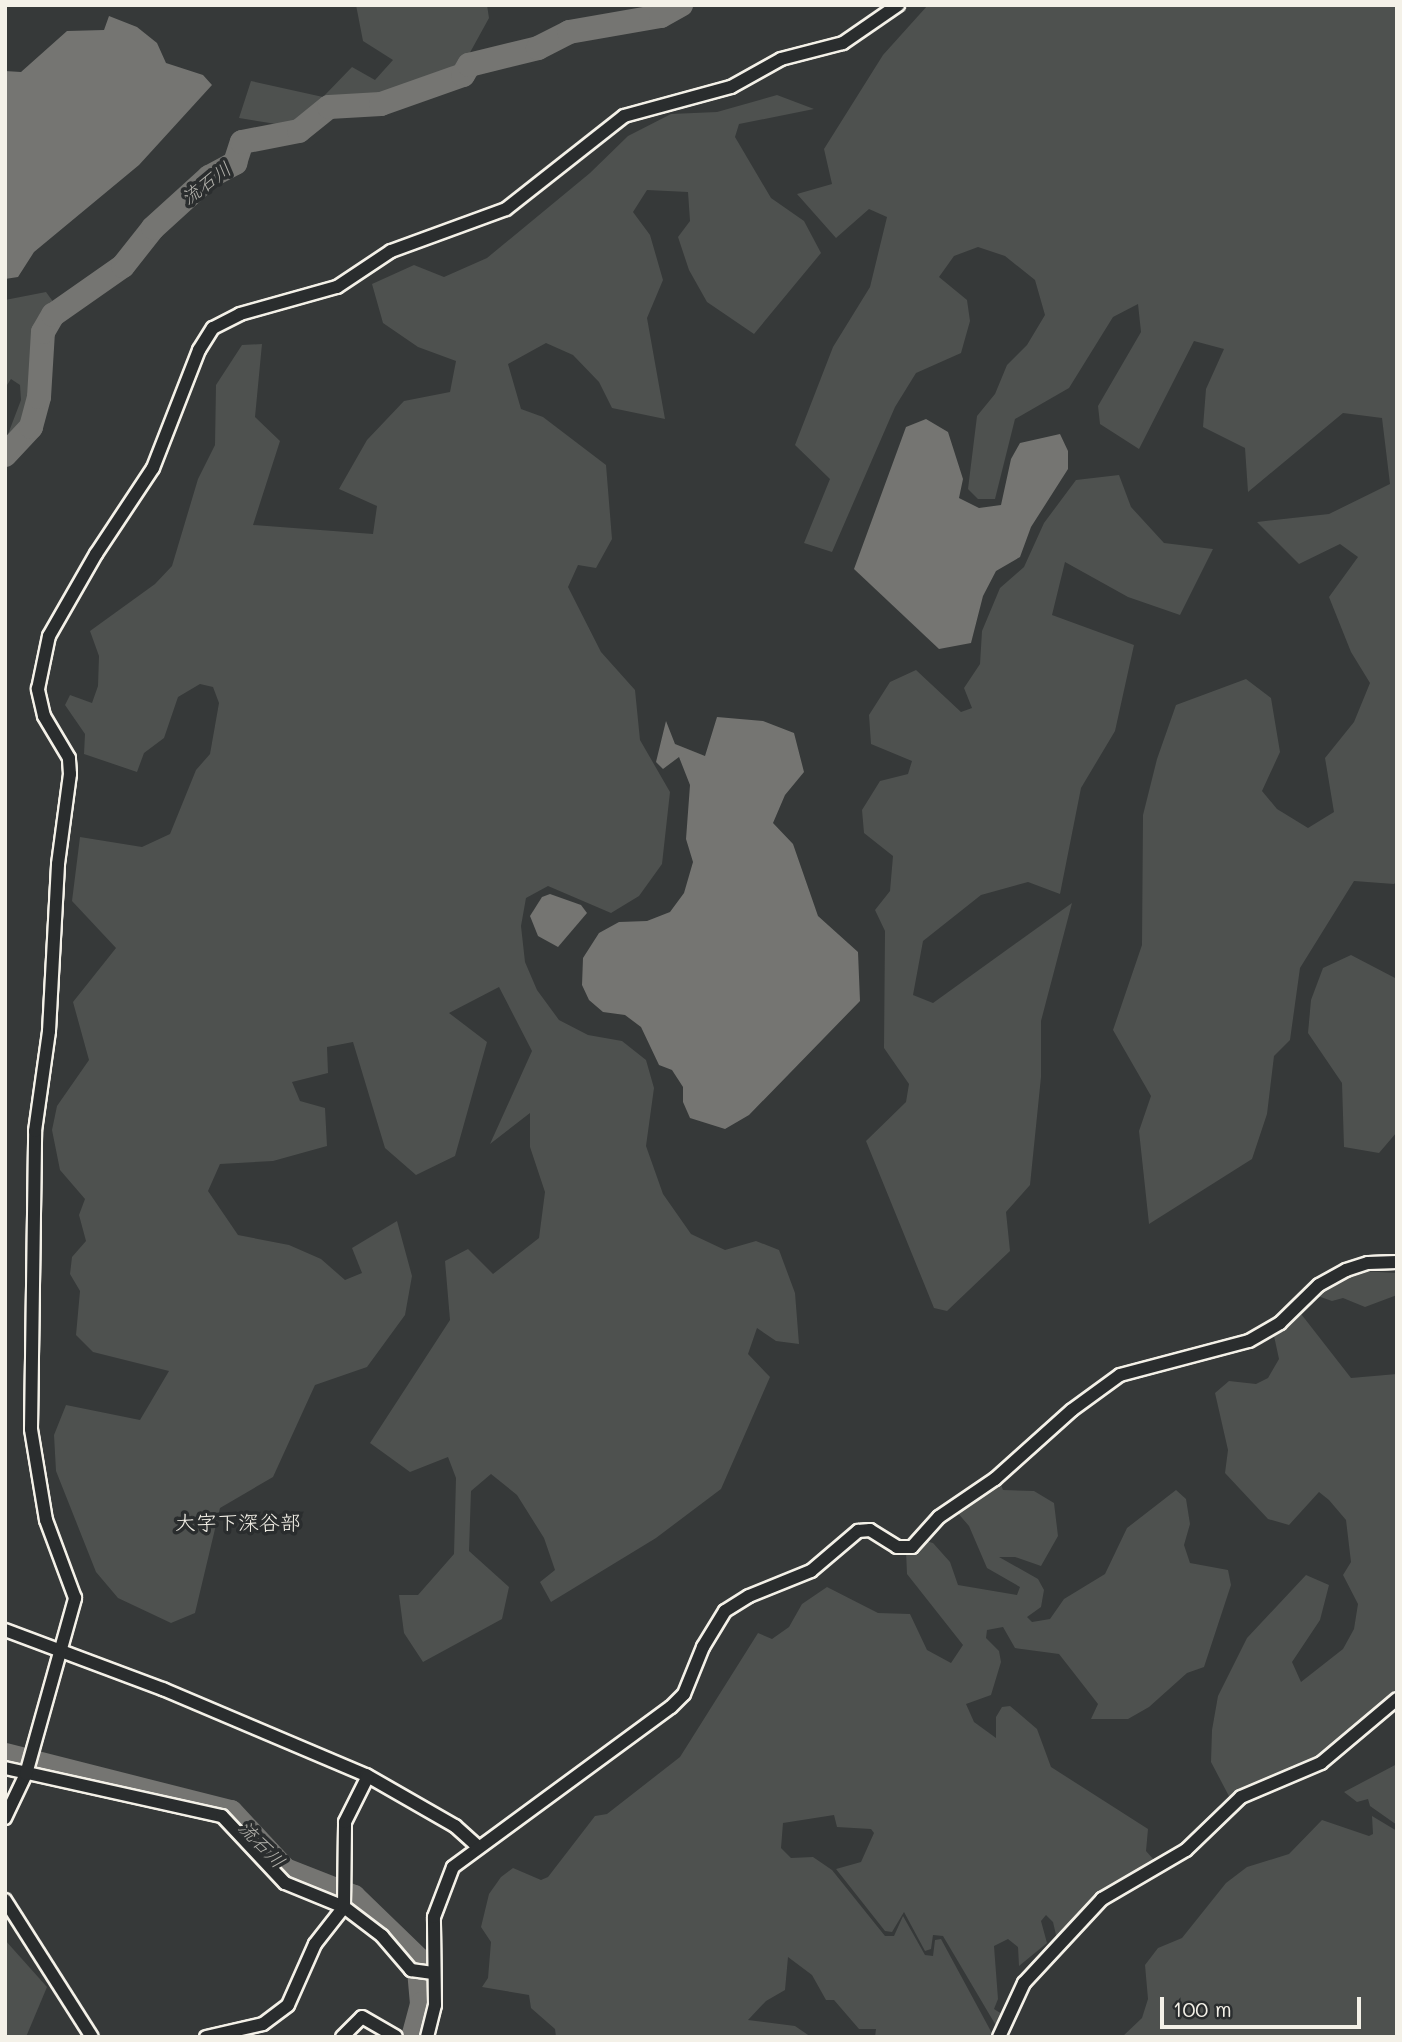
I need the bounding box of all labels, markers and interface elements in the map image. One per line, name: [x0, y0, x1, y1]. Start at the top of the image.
water label: 流石川: [176, 157, 236, 209]
district label: 大字下深谷部: [175, 1509, 301, 1535]
water label: 流石川: [234, 1816, 290, 1872]
scale bar: [1164, 1982, 1365, 2026]
text: 100 m: [1173, 1995, 1232, 2022]

